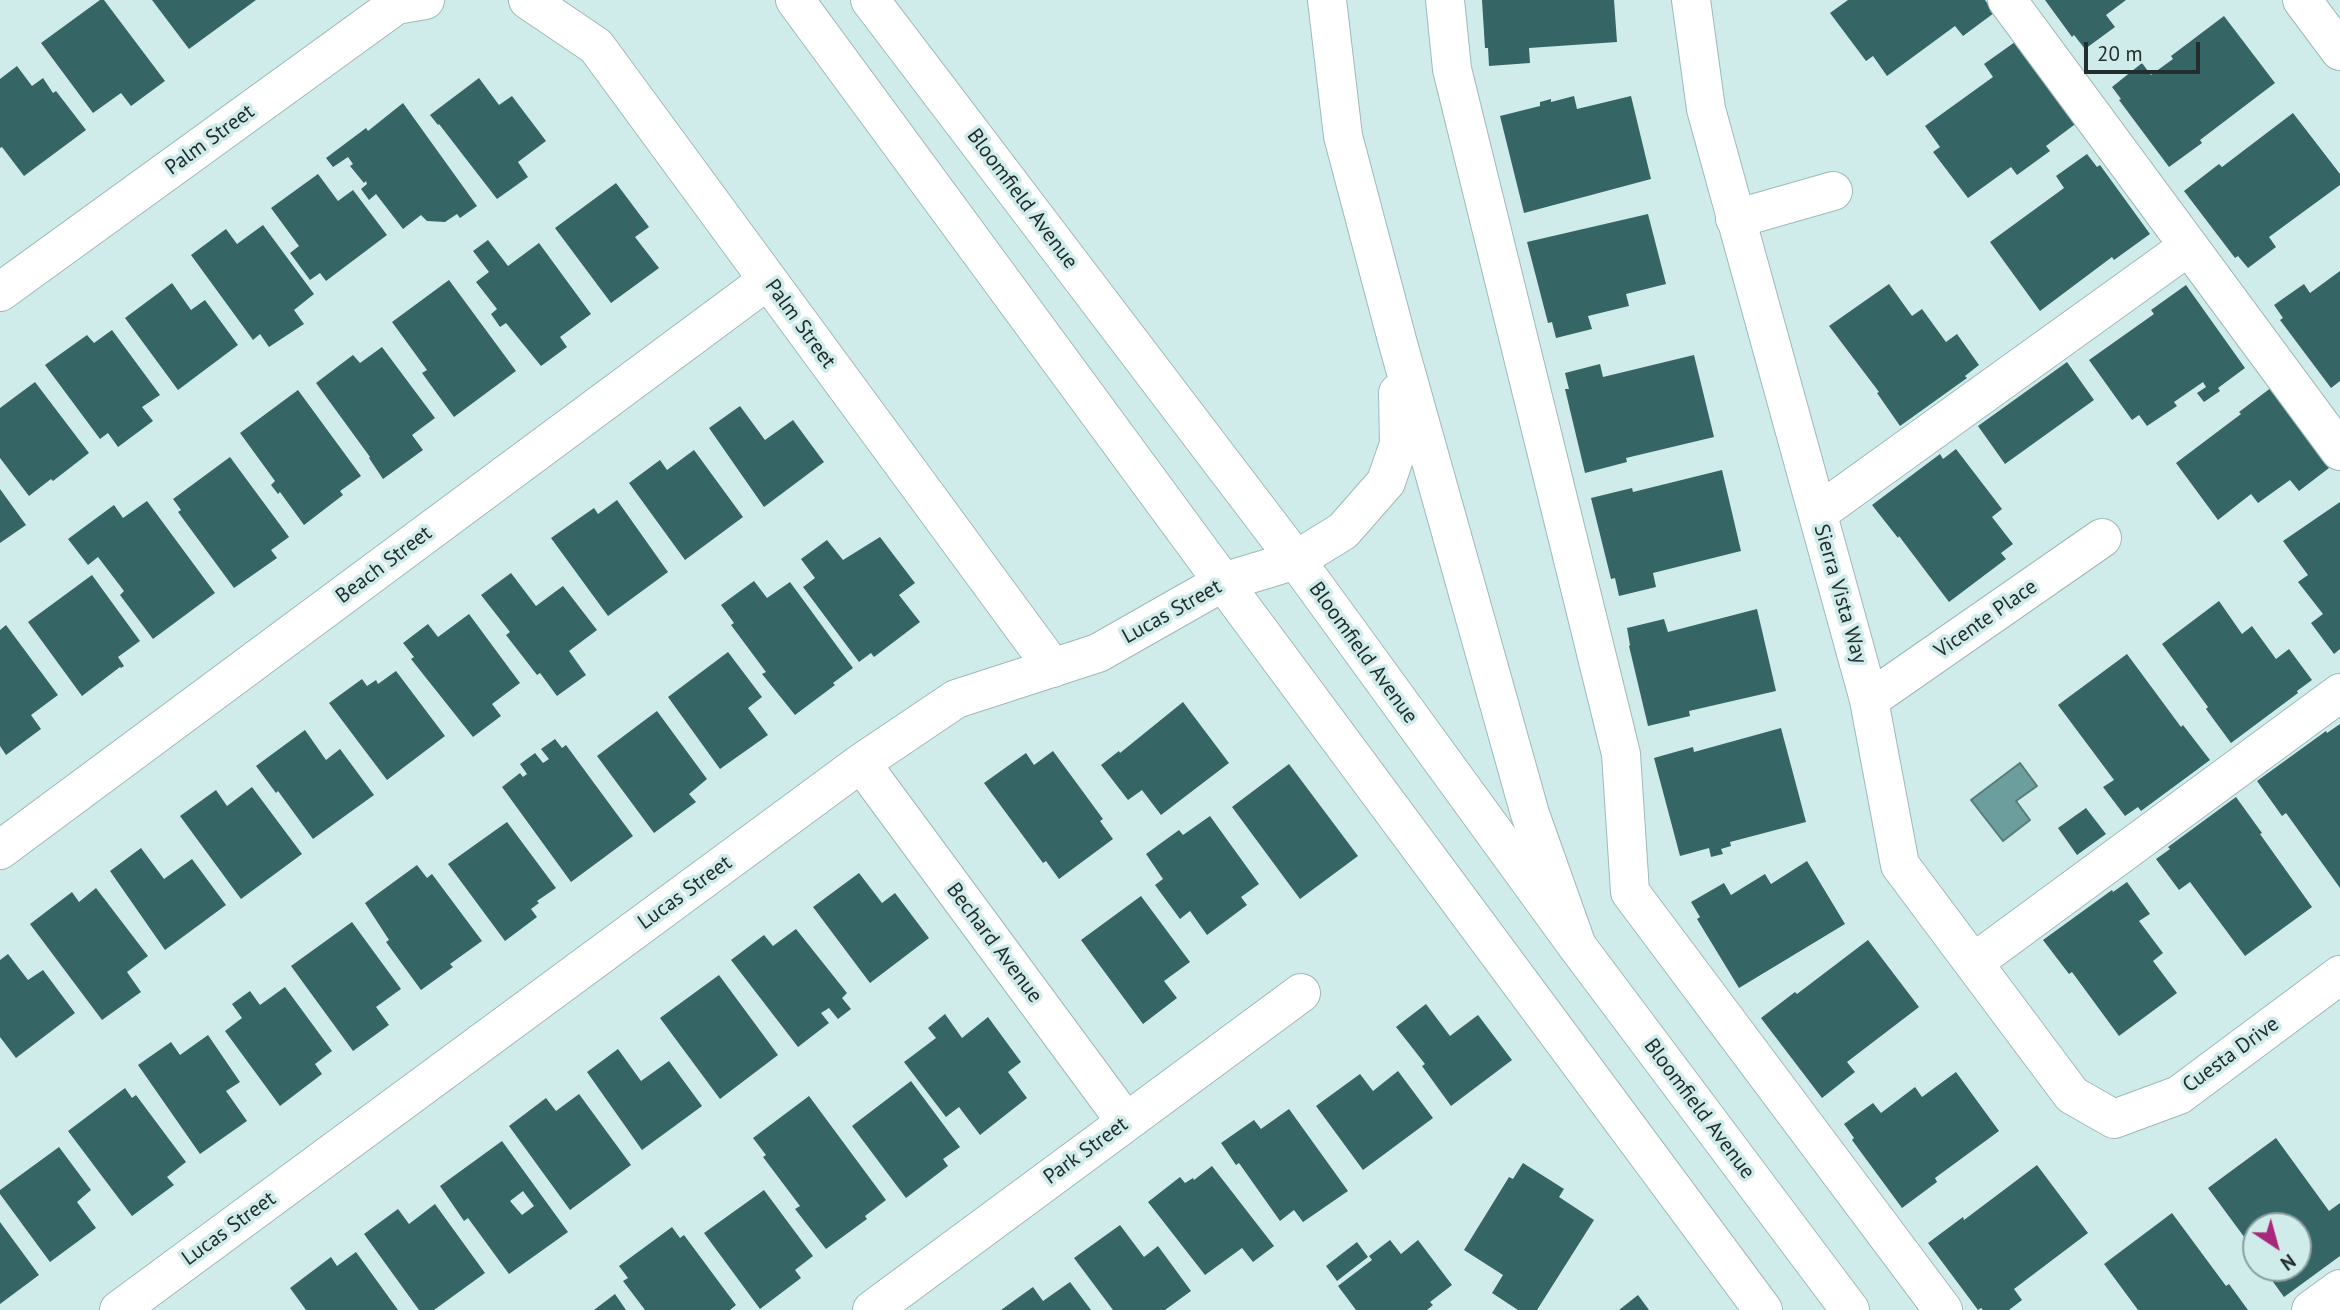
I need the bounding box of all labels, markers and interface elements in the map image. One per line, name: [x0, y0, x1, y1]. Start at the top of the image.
scale bar: [2088, 28, 2204, 72]
text: 20 m: [2097, 40, 2143, 67]
street label: Palm Street: [161, 99, 259, 181]
street label: Bloomfield Avenue: [961, 124, 1083, 274]
street label: Palm Street: [759, 275, 841, 373]
street label: Beach Street: [331, 521, 437, 609]
street label: Sierra Vista Way: [1808, 521, 1872, 667]
street label: Lucas Street: [1118, 574, 1226, 650]
street label: Vicente Place: [1930, 574, 2042, 664]
street label: Bloomfield Avenue: [1303, 577, 1423, 729]
street label: Lucas Street: [633, 851, 737, 935]
street label: Bechard Avenue: [941, 878, 1047, 1008]
street label: Cuesta Drive: [2178, 1012, 2284, 1098]
street label: Bloomfield Avenue: [1638, 1034, 1760, 1184]
street label: Park Street: [1039, 1112, 1133, 1190]
street label: Lucas Street: [177, 1187, 281, 1271]
north arrow: [2242, 1212, 2312, 1282]
text: N: [2276, 1249, 2300, 1276]

